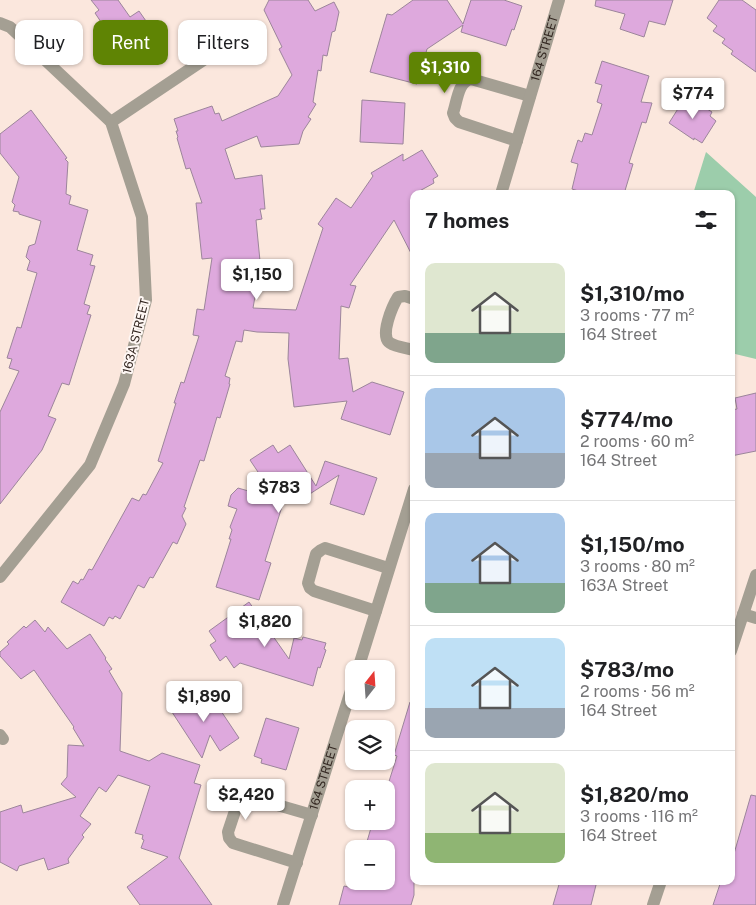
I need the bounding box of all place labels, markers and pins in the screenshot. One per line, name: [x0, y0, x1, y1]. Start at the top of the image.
pin: $1,310: [404, 52, 486, 94]
pin: $774: [663, 78, 723, 120]
pin: $1,150: [216, 258, 298, 301]
pin: $783: [249, 472, 309, 514]
pin: $1,820: [224, 606, 306, 648]
pin: $1,890: [163, 680, 245, 723]
pin: $2,420: [205, 778, 287, 821]

